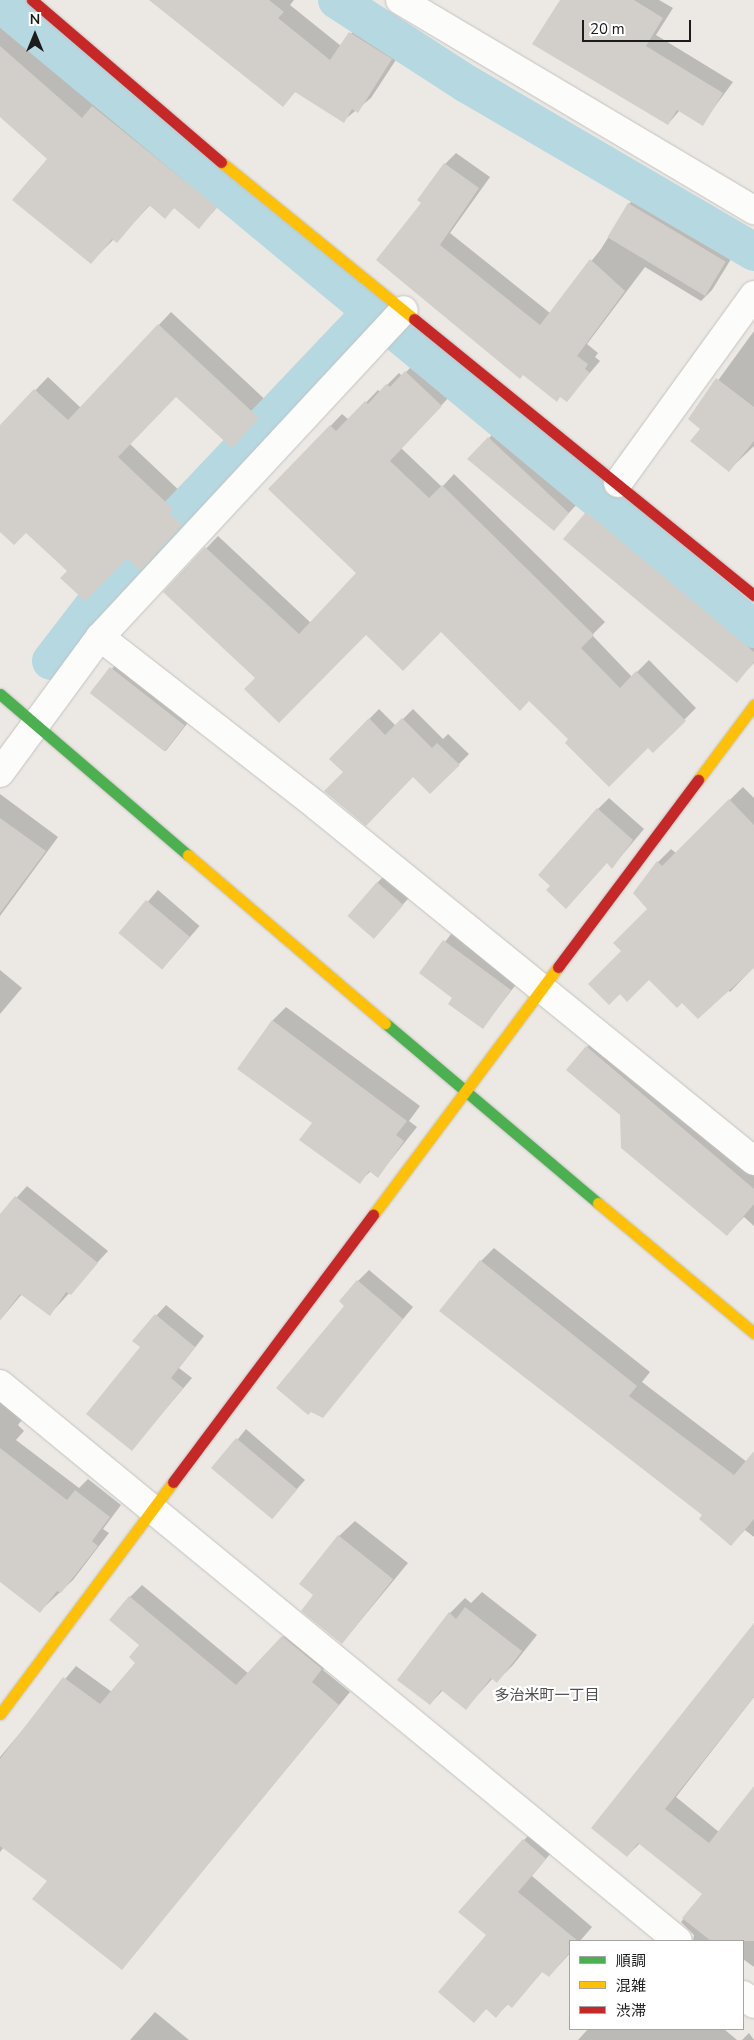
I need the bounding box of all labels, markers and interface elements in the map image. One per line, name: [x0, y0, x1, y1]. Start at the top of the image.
north arrow: [10, 10, 60, 60]
text: N: [30, 10, 40, 29]
scale bar: [584, 10, 693, 42]
text: 20 m: [590, 19, 625, 39]
district label: 多治米町一丁目: [495, 1687, 599, 1705]
legend: [569, 1940, 744, 2030]
text: 順調: [616, 1951, 646, 1971]
text: 混雑: [616, 1976, 646, 1996]
text: 渋滞: [616, 2001, 646, 2021]

